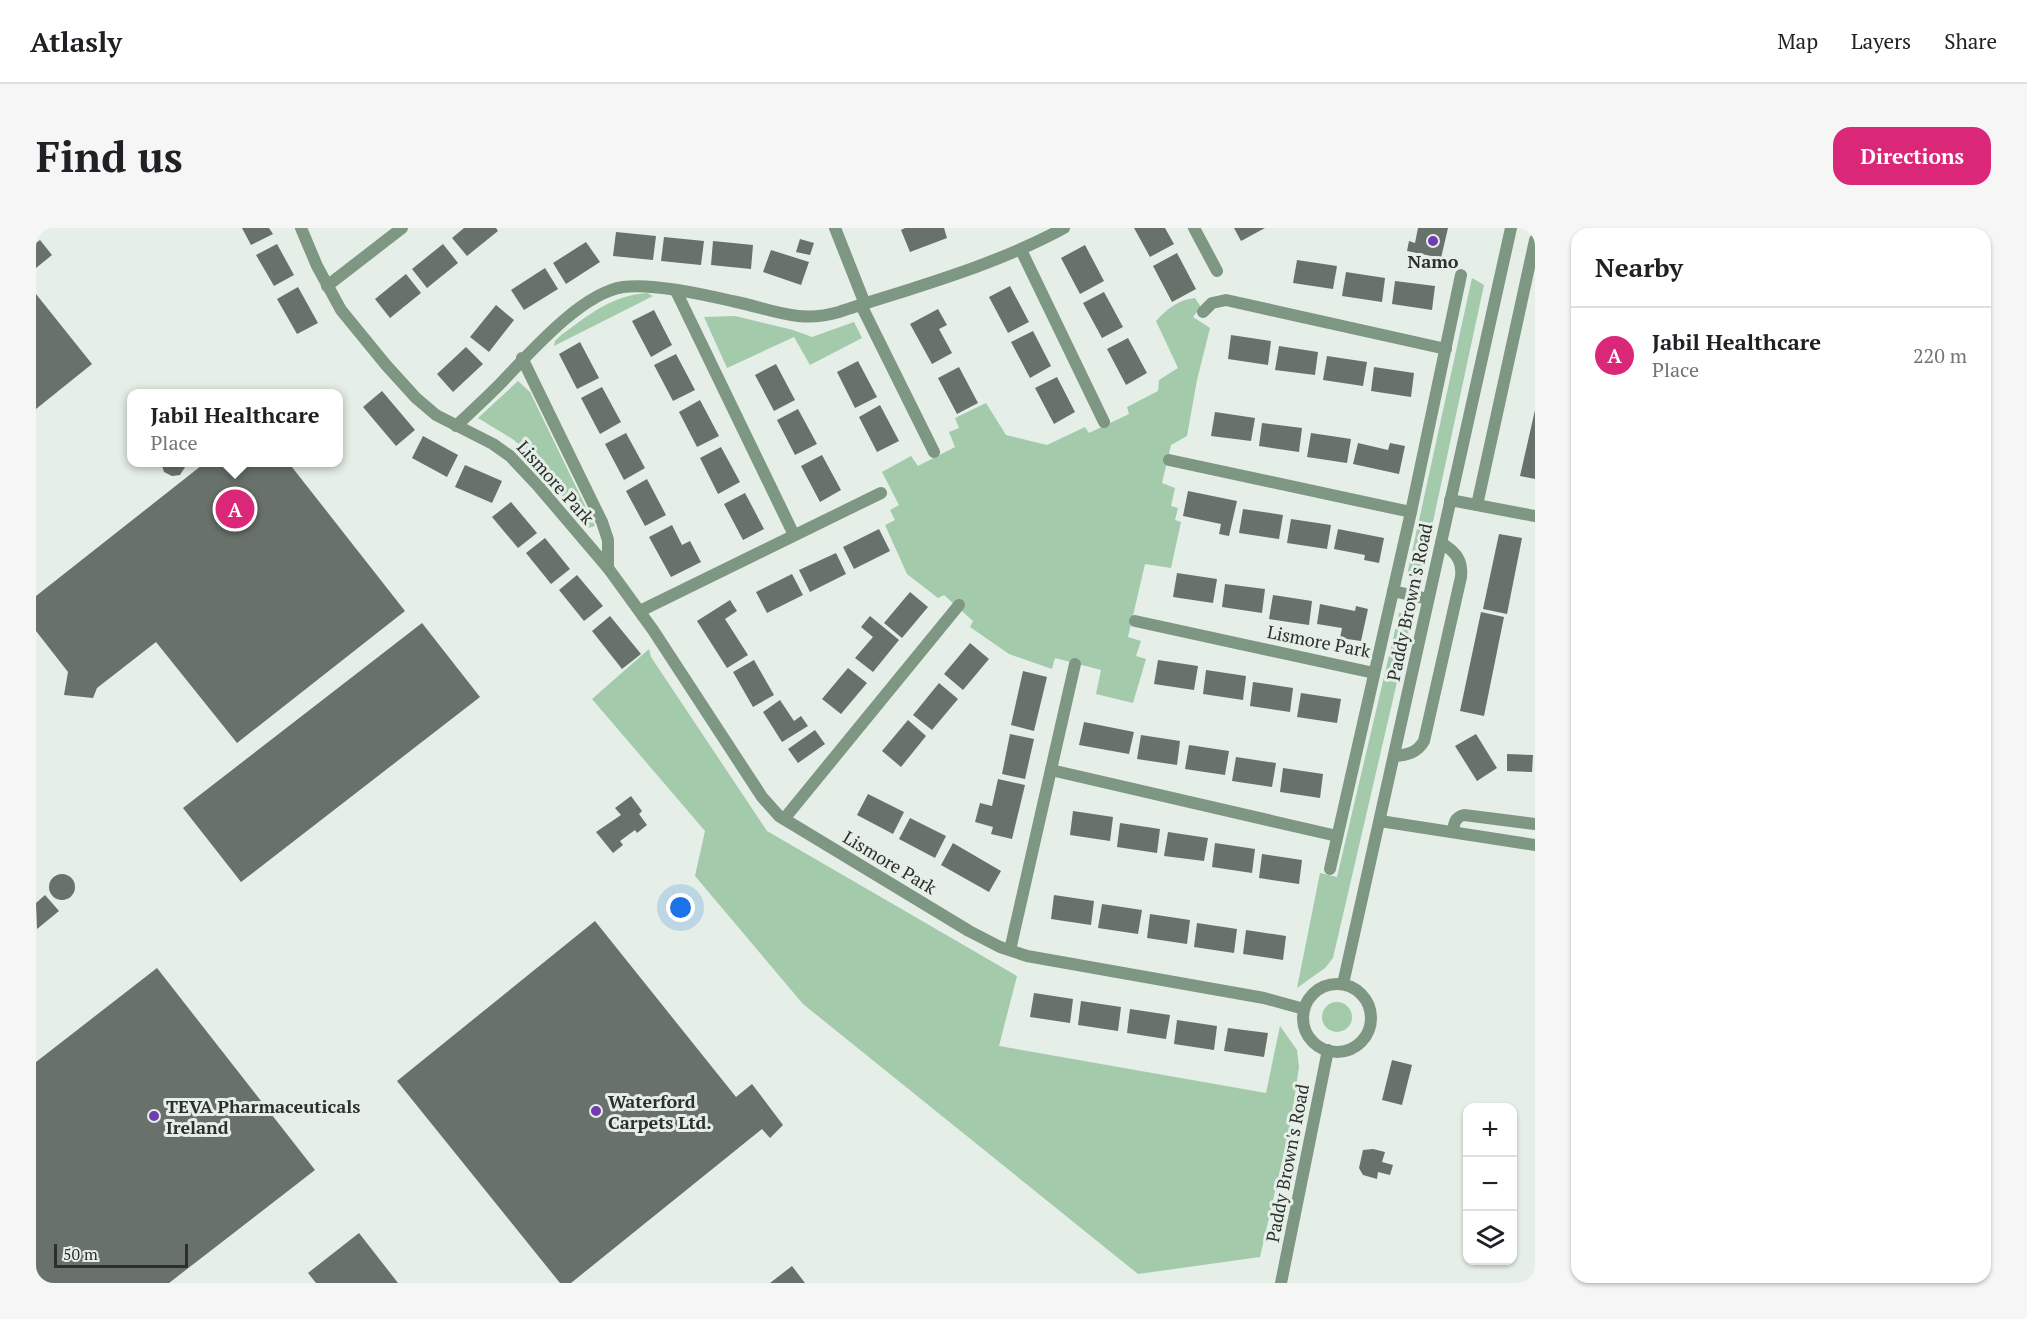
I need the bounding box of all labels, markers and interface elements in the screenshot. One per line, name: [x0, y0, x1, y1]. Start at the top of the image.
text: Atlasly: [30, 23, 122, 60]
text: Map: [1777, 27, 1818, 55]
text: Layers: [1851, 27, 1911, 55]
text: Share: [1944, 27, 1997, 55]
button: Directions: [1833, 127, 1991, 185]
text: Find us: [36, 128, 183, 184]
marker: Namo: [1426, 234, 1440, 248]
place label: Namo: [1408, 249, 1459, 273]
text: Nearby: [1595, 250, 1683, 284]
text: Jabil Healthcare: [1652, 327, 1821, 356]
text: A: [1607, 342, 1622, 369]
text: 220 m: [1913, 342, 1967, 369]
text: Place: [1652, 356, 1699, 383]
popup: [127, 389, 343, 467]
text: Jabil Healthcare: [150, 400, 320, 429]
text: Place: [150, 429, 198, 456]
street label: Lismore Park: [512, 435, 600, 530]
pin: A: [216, 486, 254, 532]
street label: Paddy Brown's Road: [1381, 521, 1437, 683]
street label: Lismore Park: [1265, 619, 1373, 663]
street label: Lismore Park: [839, 825, 942, 900]
your location: [666, 893, 695, 922]
street label: Paddy Brown's Road: [1260, 1082, 1314, 1244]
place label: Waterford Carpets Ltd.: [608, 1089, 712, 1134]
place label: TEVA Pharmaceuticals Ireland: [166, 1094, 360, 1139]
map controls: [1463, 1103, 1517, 1265]
button: +: [1463, 1103, 1517, 1157]
marker: Waterford Carpets Ltd.: [589, 1104, 603, 1118]
marker: TEVA Pharmaceuticals Ireland: [147, 1109, 161, 1123]
button: −: [1463, 1157, 1517, 1211]
button: layers: [1463, 1211, 1517, 1265]
scale bar: [54, 1241, 188, 1268]
text: 50 m: [63, 1243, 98, 1265]

